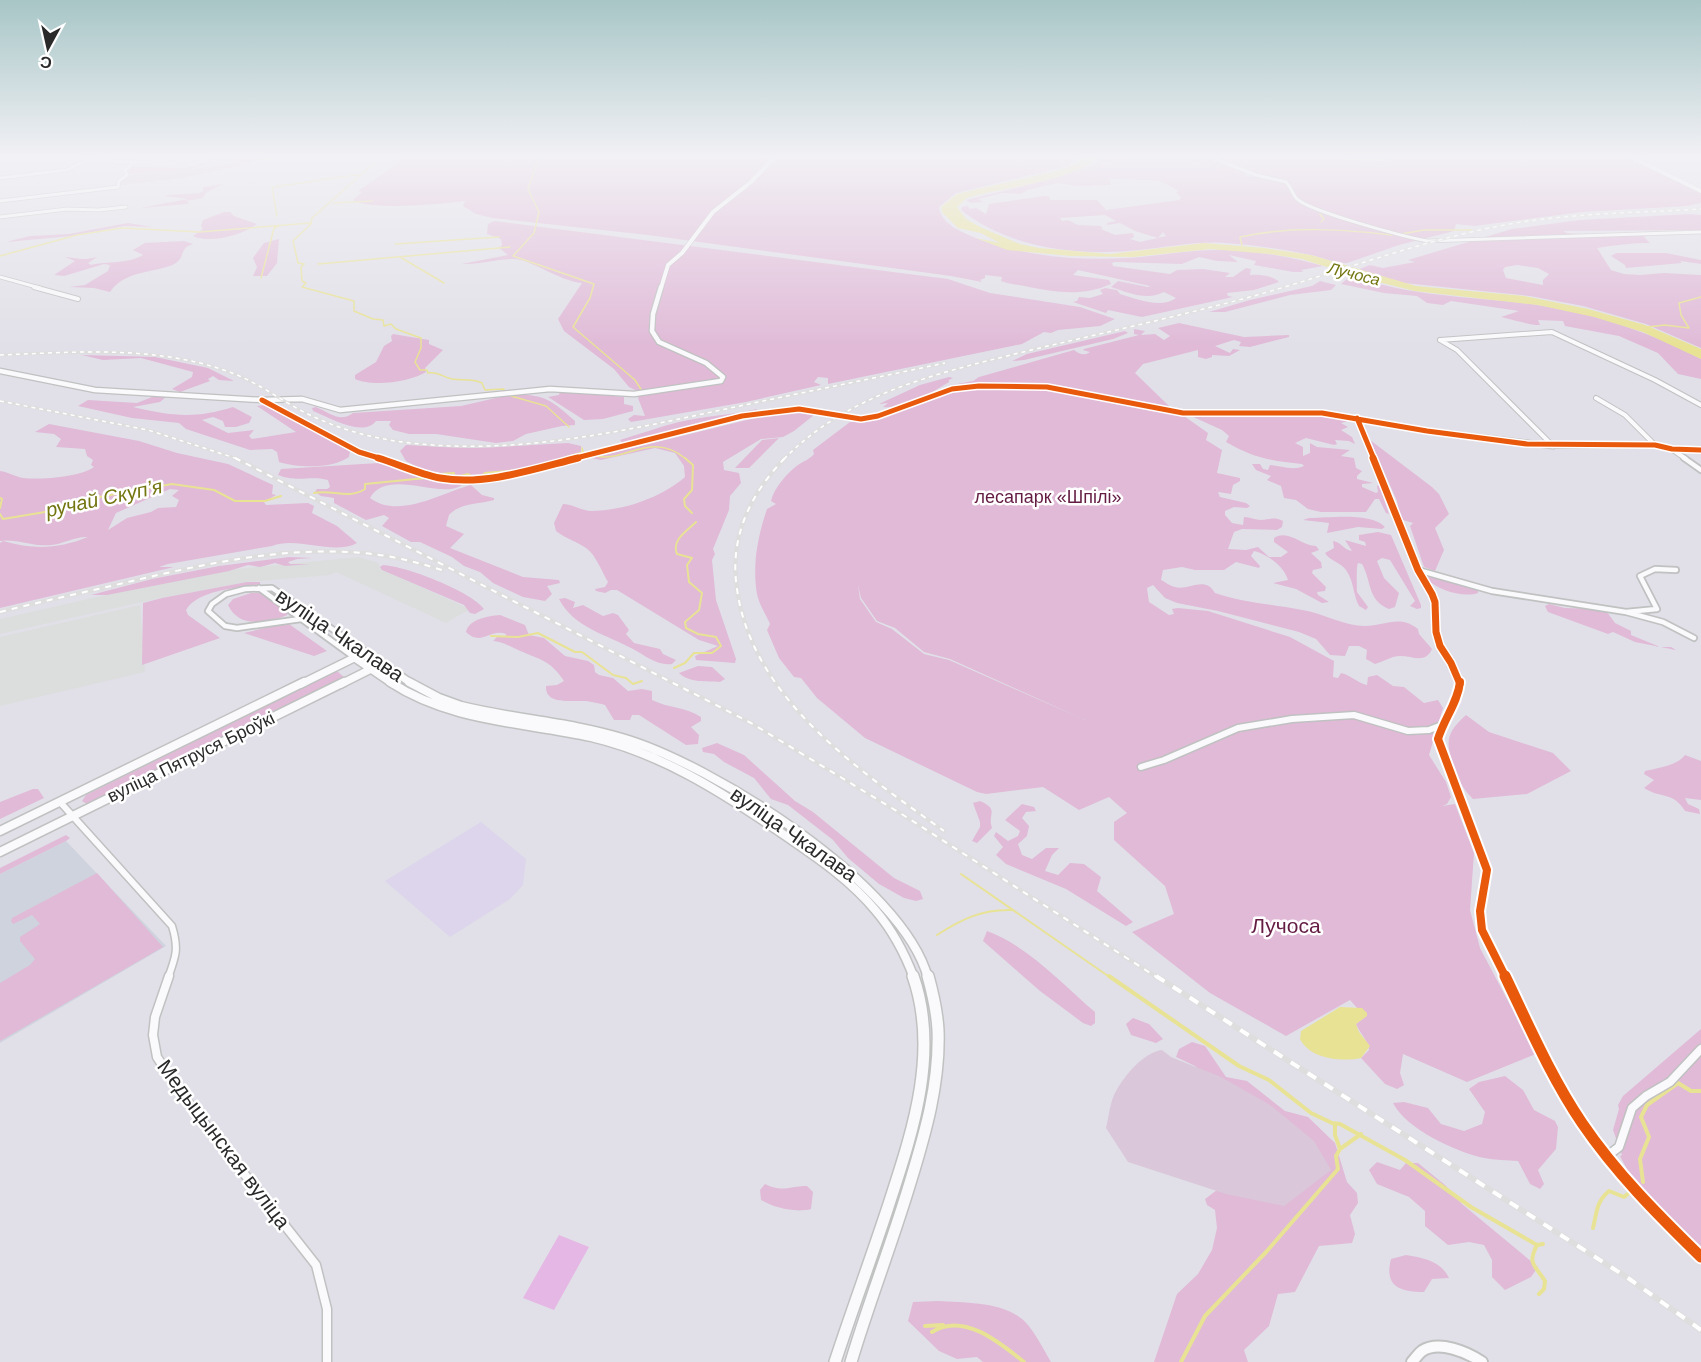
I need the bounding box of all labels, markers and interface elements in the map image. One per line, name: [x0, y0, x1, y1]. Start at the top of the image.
north arrow: [18, 18, 78, 78]
text: С: [39, 53, 53, 72]
water label: Лучоса: [1325, 259, 1382, 289]
water label: ручай Скупʼя: [43, 475, 165, 521]
park label: лесапарк «Шпілі»: [975, 487, 1121, 507]
street label: вуліца Чкалава: [272, 584, 408, 686]
street label: вуліца Пятруся Броўкі: [104, 708, 278, 806]
street label: вуліца Чкалава: [726, 782, 862, 886]
park label: Лучоса: [1251, 914, 1321, 937]
street label: Медыцынская вуліца: [153, 1055, 295, 1233]

